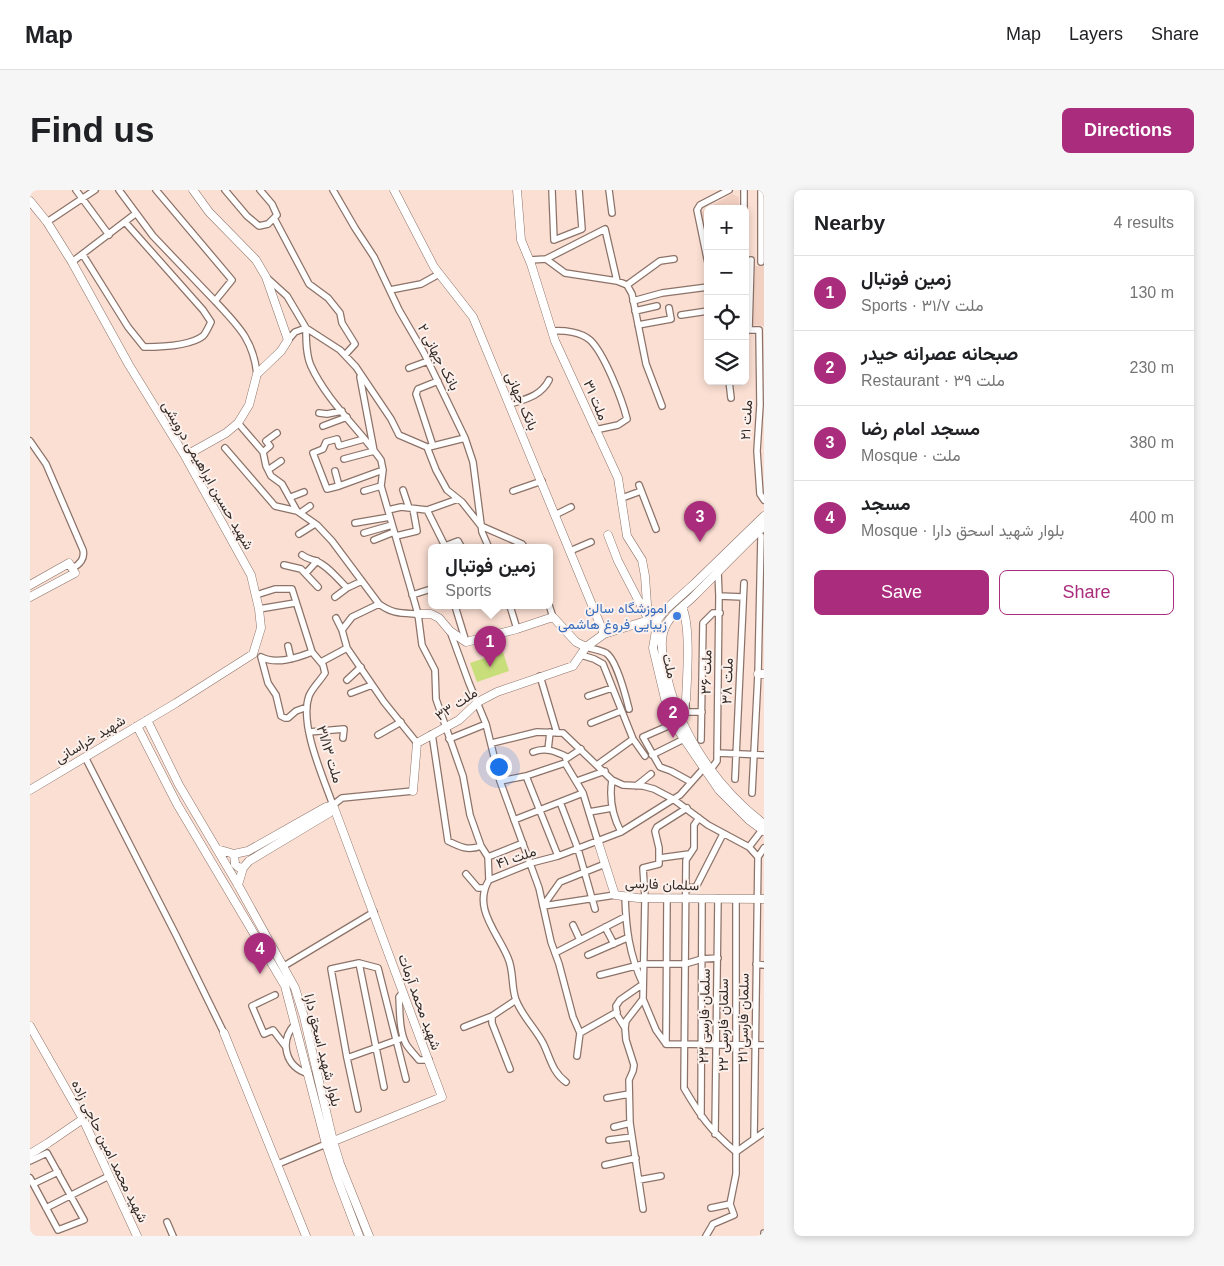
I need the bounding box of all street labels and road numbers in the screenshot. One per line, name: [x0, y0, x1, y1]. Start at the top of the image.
street label: بانک جهانی ۲: [414, 321, 463, 394]
street label: بانک جهانی: [502, 369, 541, 433]
street label: ملت ۳۱: [580, 378, 612, 422]
street label: شهید حسین ابراهیمی درویشی: [158, 398, 257, 553]
street label: ملت ۲۱: [737, 400, 755, 440]
street label: ملت ۳۶: [698, 649, 714, 695]
street label: ملت: [659, 652, 681, 680]
street label: ملت ۳۸: [718, 658, 736, 704]
street label: ملت ۳۳: [432, 684, 480, 724]
street label: شهید خراسانی: [52, 712, 129, 767]
street label: ملت ۳۱/۱۳: [314, 723, 346, 785]
street label: ملت ۴۱: [494, 843, 538, 871]
street label: سلمان فارسی: [624, 875, 699, 894]
street label: شهید محمد آرمات: [394, 952, 445, 1053]
street label: سلمان فارسی ۲۳: [695, 968, 714, 1064]
street label: سلمان فارسی ۲۱: [734, 973, 753, 1063]
street label: سلمان فارسی ۲۲: [715, 979, 732, 1071]
street label: بلوار شهید اسحق دارا: [300, 992, 345, 1108]
street label: شهید محمد امین حاجی زاده: [68, 1077, 152, 1225]

